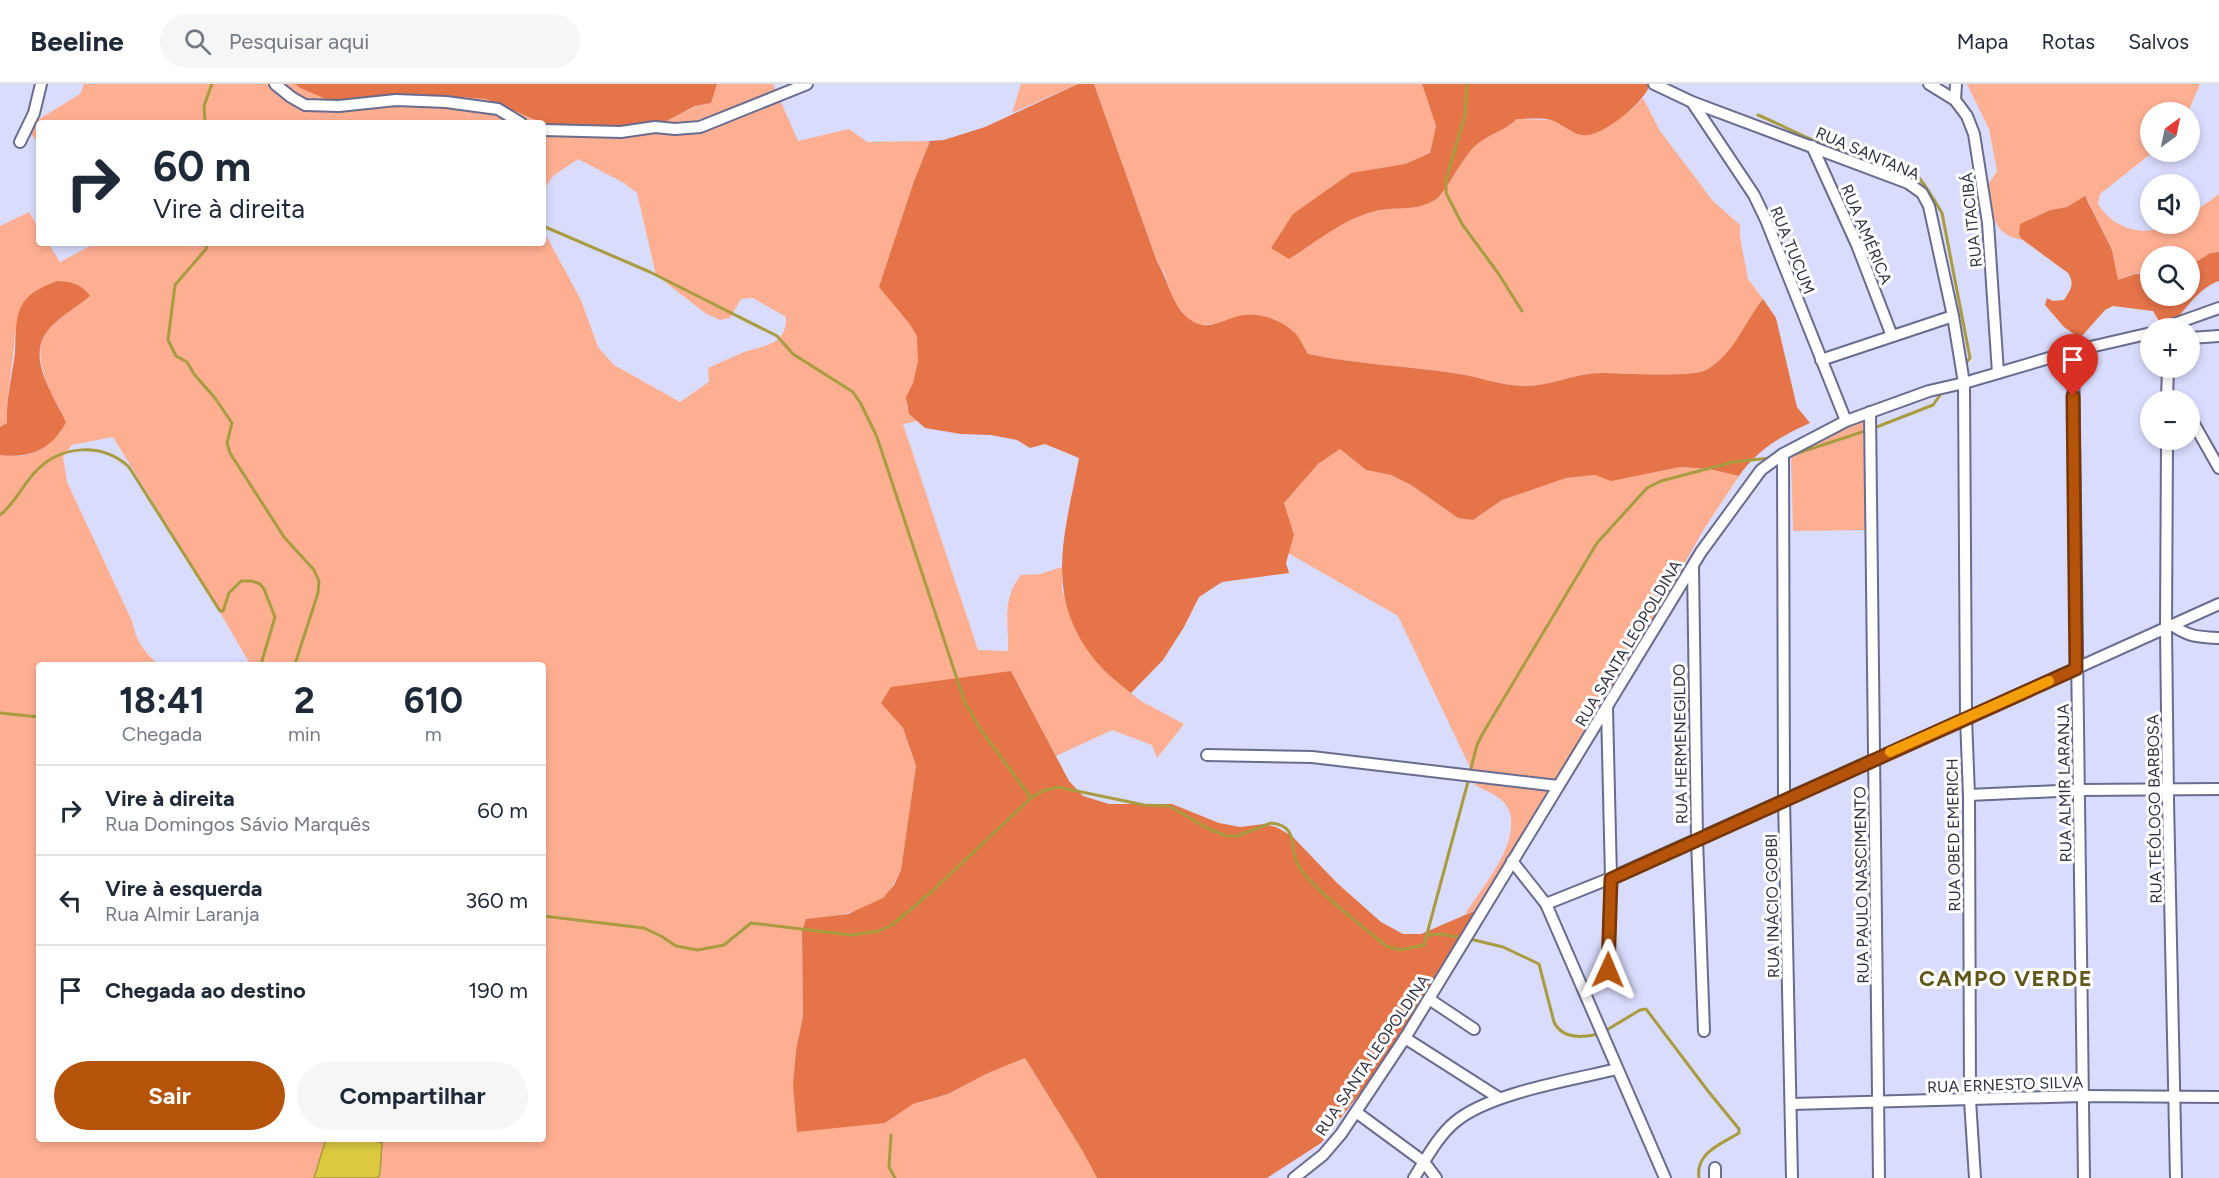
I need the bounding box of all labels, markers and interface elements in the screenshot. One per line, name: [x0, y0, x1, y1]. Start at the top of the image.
search box: [160, 14, 580, 68]
text: Beeline: [30, 24, 124, 58]
icon: search: [181, 25, 214, 58]
text: Pesquisar aqui: [229, 28, 369, 55]
text: Mapa: [1957, 29, 2008, 54]
text: Rotas: [2041, 29, 2095, 54]
text: Salvos: [2128, 29, 2189, 54]
north arrow: [2140, 102, 2200, 162]
map controls: [2140, 102, 2200, 450]
street label: RUA SANTANA: [1813, 123, 1923, 184]
text: 60 m: [153, 141, 251, 192]
icon: right: [54, 144, 132, 222]
street label: RUA ITACIBÁ: [1957, 171, 1986, 268]
button: sound: [2140, 174, 2200, 234]
street label: RUA AMÉRICA: [1837, 181, 1896, 287]
text: Vire à direita: [153, 192, 305, 225]
street label: RUA TUCUM: [1766, 204, 1819, 297]
button: search: [2140, 246, 2200, 306]
button: +: [2140, 318, 2200, 378]
pin: [2047, 334, 2098, 396]
icon: arrive: [2056, 343, 2089, 376]
button: −: [2140, 390, 2200, 450]
street label: RUA SANTA LEOPOLDINA: [1571, 557, 1686, 730]
street label: RUA HERMENEGILDO: [1670, 664, 1691, 824]
text: 18:41: [119, 679, 205, 722]
text: 2: [294, 679, 315, 722]
text: 610: [404, 679, 463, 722]
street label: RUA ALMIR LARANJA: [2054, 703, 2075, 862]
street label: RUA TEÓLOGO BARBOSA: [2143, 714, 2166, 904]
text: Chegada: [122, 722, 202, 746]
text: min: [288, 722, 321, 746]
text: m: [425, 722, 442, 746]
street label: RUA OBED EMERICH: [1943, 758, 1964, 912]
text: Vire à direita: [105, 785, 235, 812]
street label: RUA PAULO NASCIMENTO: [1850, 786, 1873, 984]
icon: right: [54, 794, 87, 827]
text: 60 m: [477, 797, 528, 824]
text: Rua Domingos Sávio Marquês: [105, 812, 370, 836]
street label: RUA INÁCIO GOBBI: [1762, 834, 1783, 978]
text: Vire à esquerda: [105, 875, 263, 902]
icon: left: [54, 884, 87, 917]
text: 360 m: [465, 887, 528, 914]
text: Rua Almir Laranja: [105, 902, 259, 926]
position arrow: [1576, 938, 1640, 1002]
district label: CAMPO VERDE: [1919, 965, 2093, 992]
street label: RUA SANTA LEOPOLDINA: [1311, 971, 1434, 1140]
icon: arrive: [54, 974, 87, 1007]
text: Chegada ao destino: [105, 977, 306, 1004]
text: 190 m: [468, 977, 528, 1004]
button: Sair: [54, 1061, 285, 1130]
button: Compartilhar: [297, 1061, 528, 1130]
street label: RUA ERNESTO SILVA: [1927, 1072, 2084, 1097]

